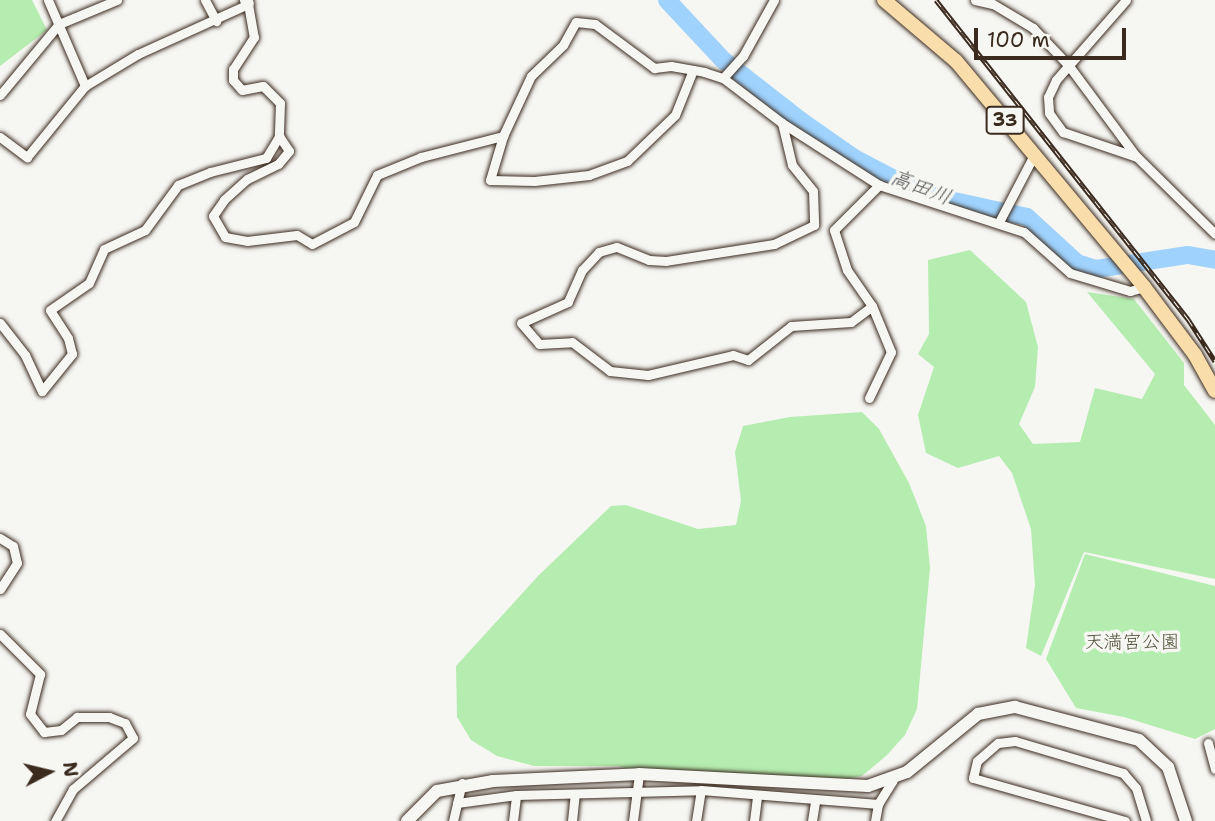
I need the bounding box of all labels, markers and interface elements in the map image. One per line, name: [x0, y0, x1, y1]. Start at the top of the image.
scale bar: [977, 14, 1129, 58]
text: 100 m: [987, 26, 1050, 54]
road number: 33: [984, 106, 1026, 134]
water label: 高田川: [887, 164, 955, 210]
park label: 天満宮公園: [1085, 631, 1179, 653]
north arrow: [14, 737, 84, 807]
text: N: [57, 760, 84, 778]

